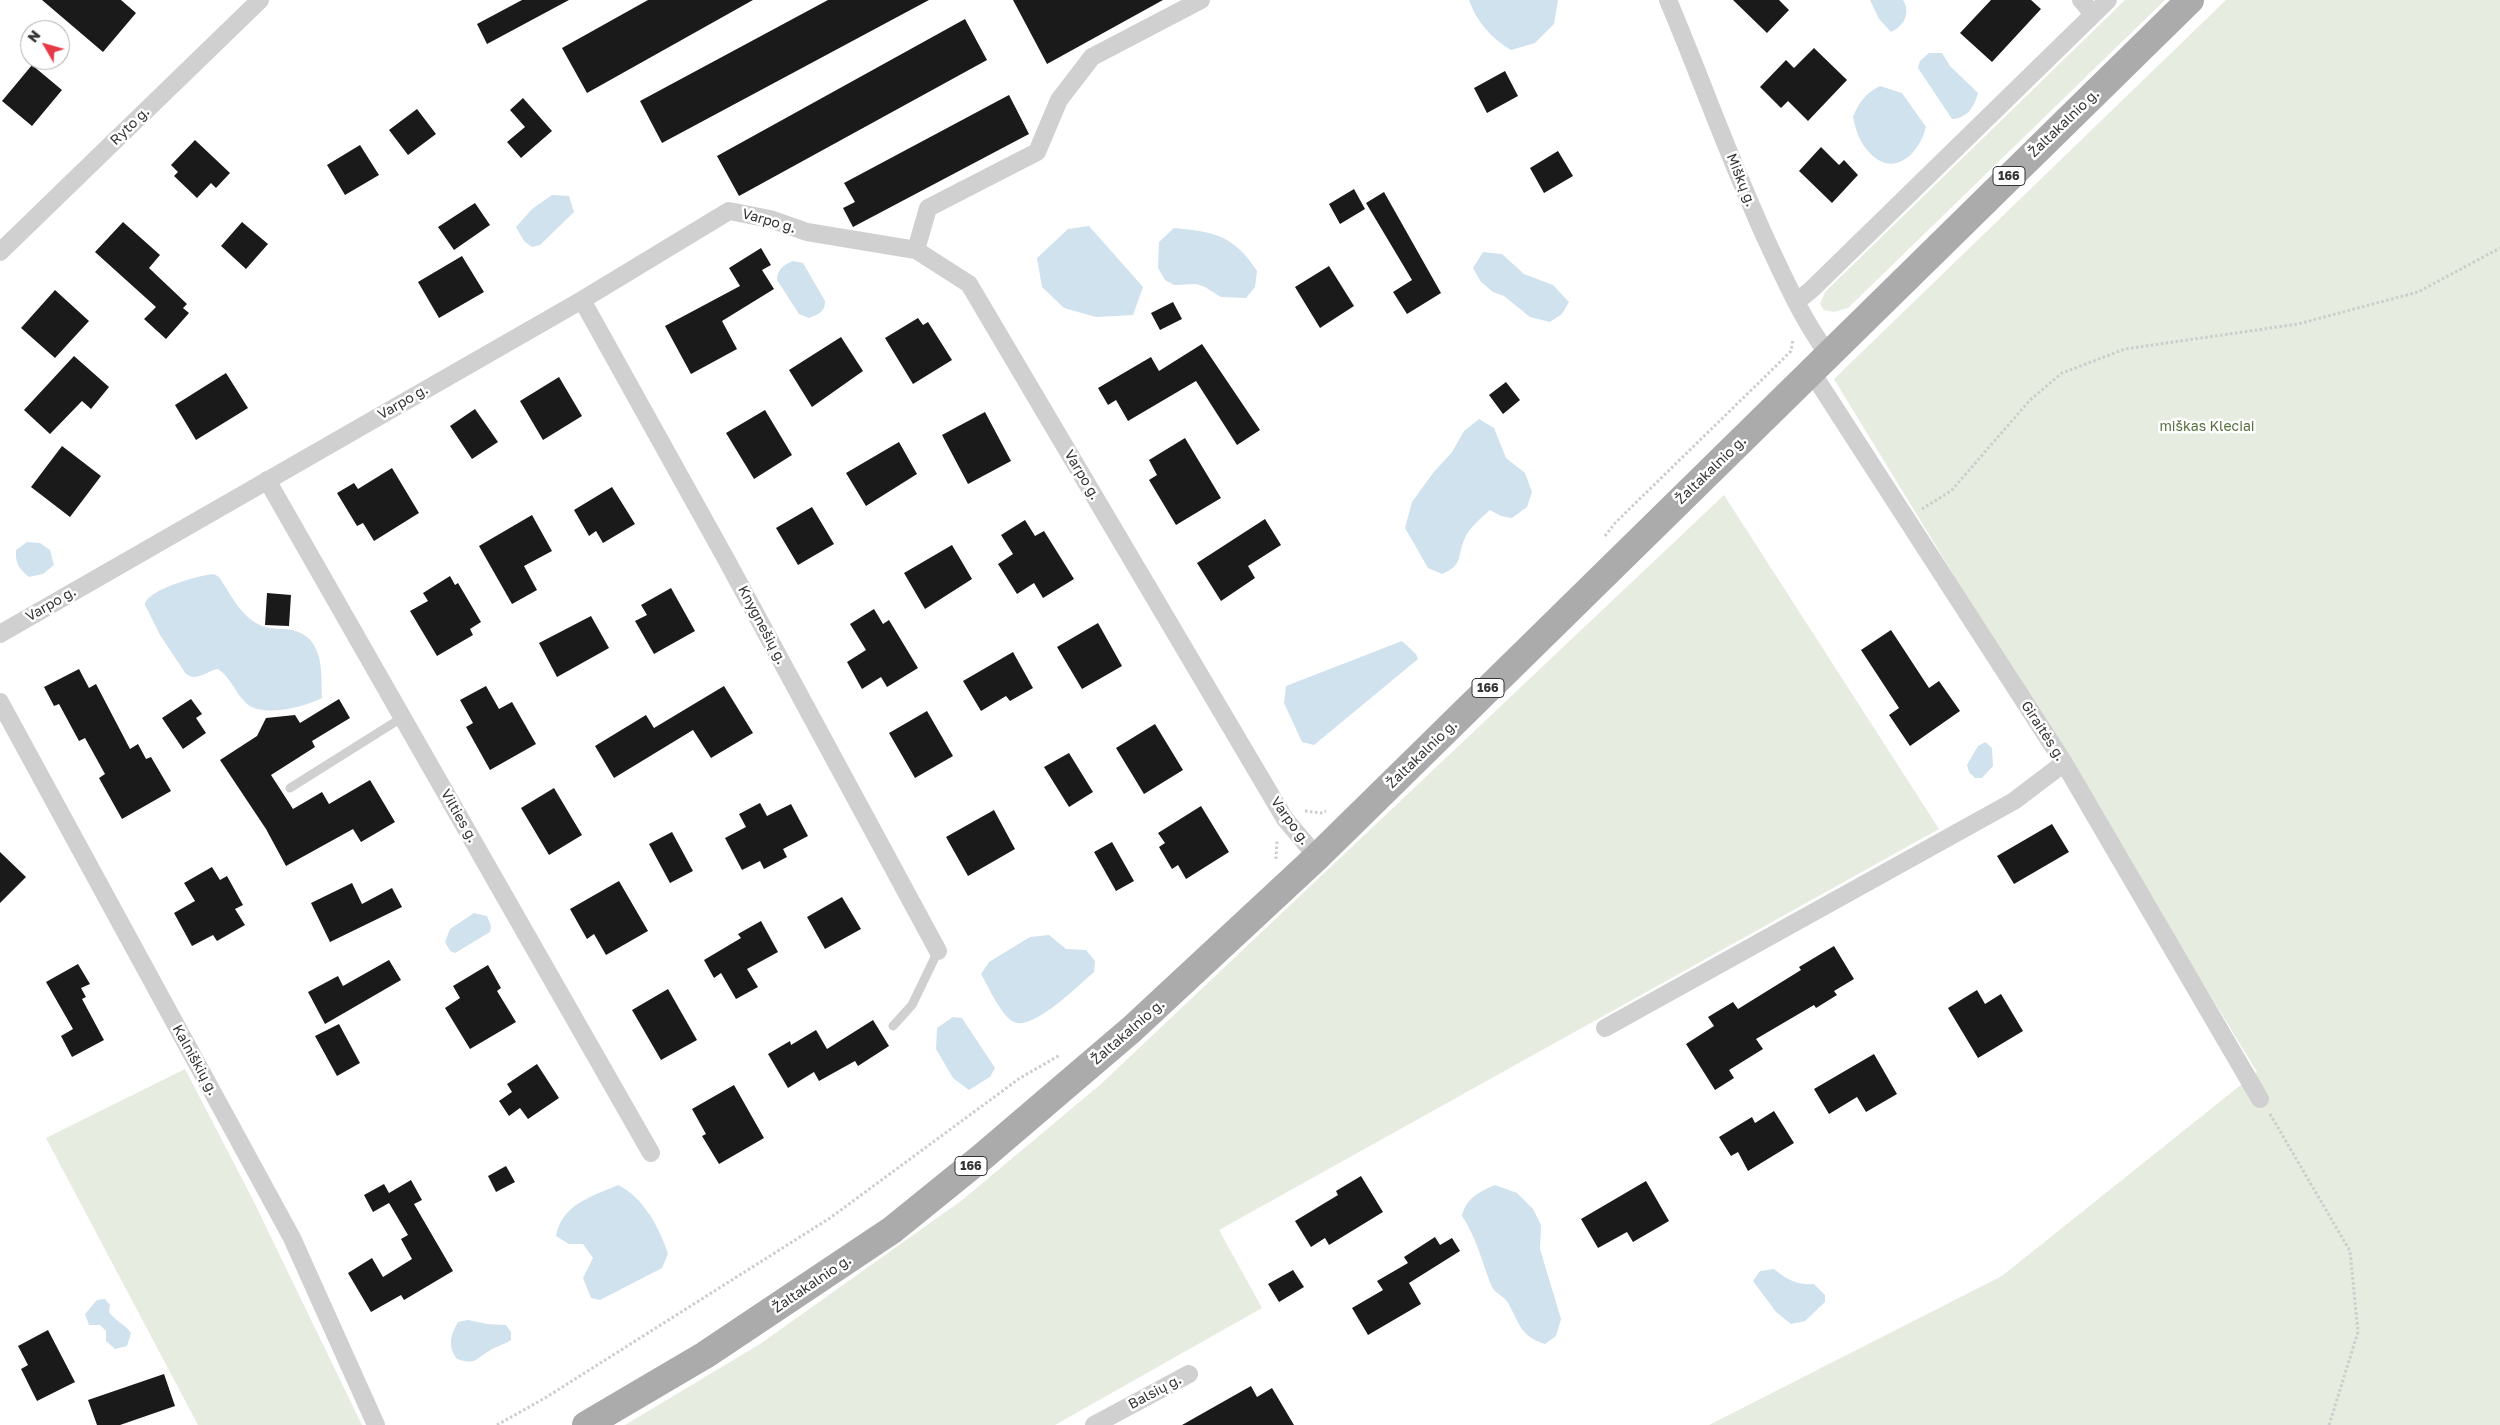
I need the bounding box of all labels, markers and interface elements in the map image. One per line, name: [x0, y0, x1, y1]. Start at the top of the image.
north arrow: [20, 20, 70, 70]
text: N: [24, 27, 44, 46]
street label: Žaltakalnio g.: [2025, 85, 2103, 161]
street label: Ryto g.: [107, 103, 153, 149]
street label: Miškų g.: [1723, 151, 1759, 209]
road number: 166: [1993, 167, 2025, 186]
street label: Varpo g.: [740, 205, 798, 237]
street label: Varpo g.: [375, 381, 431, 423]
park label: miškas Kleciai: [2159, 419, 2255, 435]
street label: Žaltakalnio g.: [1672, 432, 1750, 508]
street label: Varpo g.: [1061, 447, 1103, 503]
street label: Varpo g.: [23, 583, 79, 625]
street label: Knygnešių g.: [734, 583, 790, 667]
road number: 166: [1472, 678, 1504, 698]
street label: Giraitės g.: [2017, 698, 2069, 764]
street label: Žaltakalnio g.: [1383, 716, 1461, 792]
street label: Vilties g.: [437, 786, 481, 846]
street label: Varpo g.: [1267, 794, 1313, 848]
street label: Žaltakalnio g.: [1088, 996, 1168, 1068]
street label: Kalniškių g.: [169, 1022, 221, 1098]
road number: 166: [955, 1156, 987, 1176]
street label: Žaltakalnio g.: [769, 1252, 855, 1316]
street label: Balsių g.: [1126, 1371, 1184, 1413]

